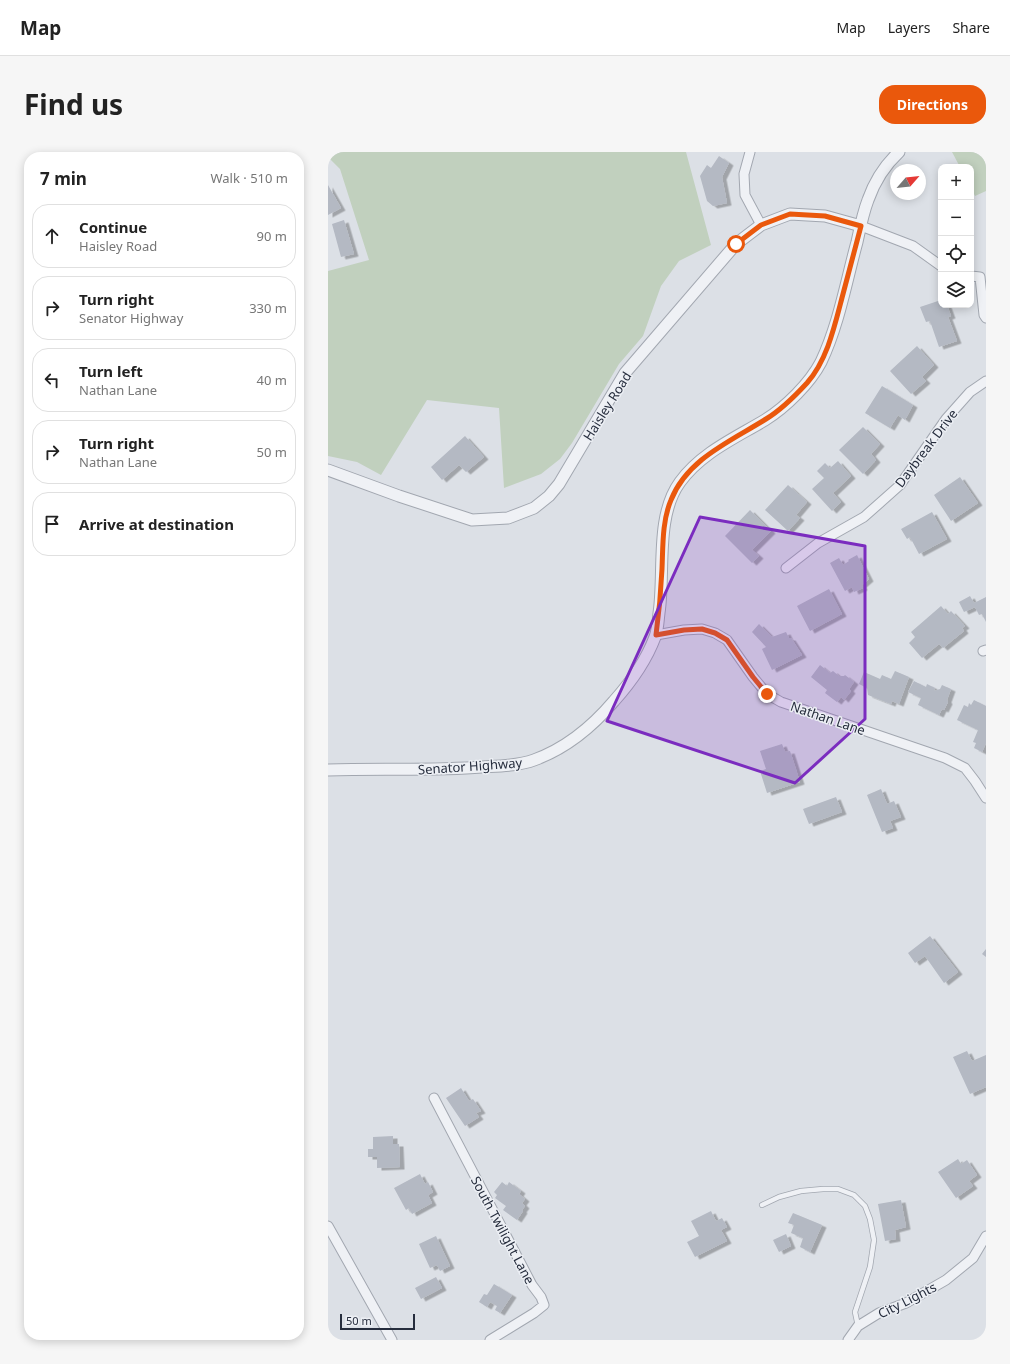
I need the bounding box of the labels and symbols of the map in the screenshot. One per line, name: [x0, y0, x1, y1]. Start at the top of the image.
north arrow: [890, 164, 926, 200]
route start: [727, 235, 745, 253]
street label: Haisley Road: [579, 368, 635, 444]
street label: Daybreak Drive: [891, 405, 961, 491]
route end: [758, 685, 776, 703]
street label: Nathan Lane: [788, 697, 868, 739]
street label: Senator Highway: [417, 753, 523, 779]
street label: South Twilight Lane: [467, 1173, 539, 1287]
street label: City Lights: [875, 1278, 939, 1322]
scale bar: [340, 1312, 415, 1331]

